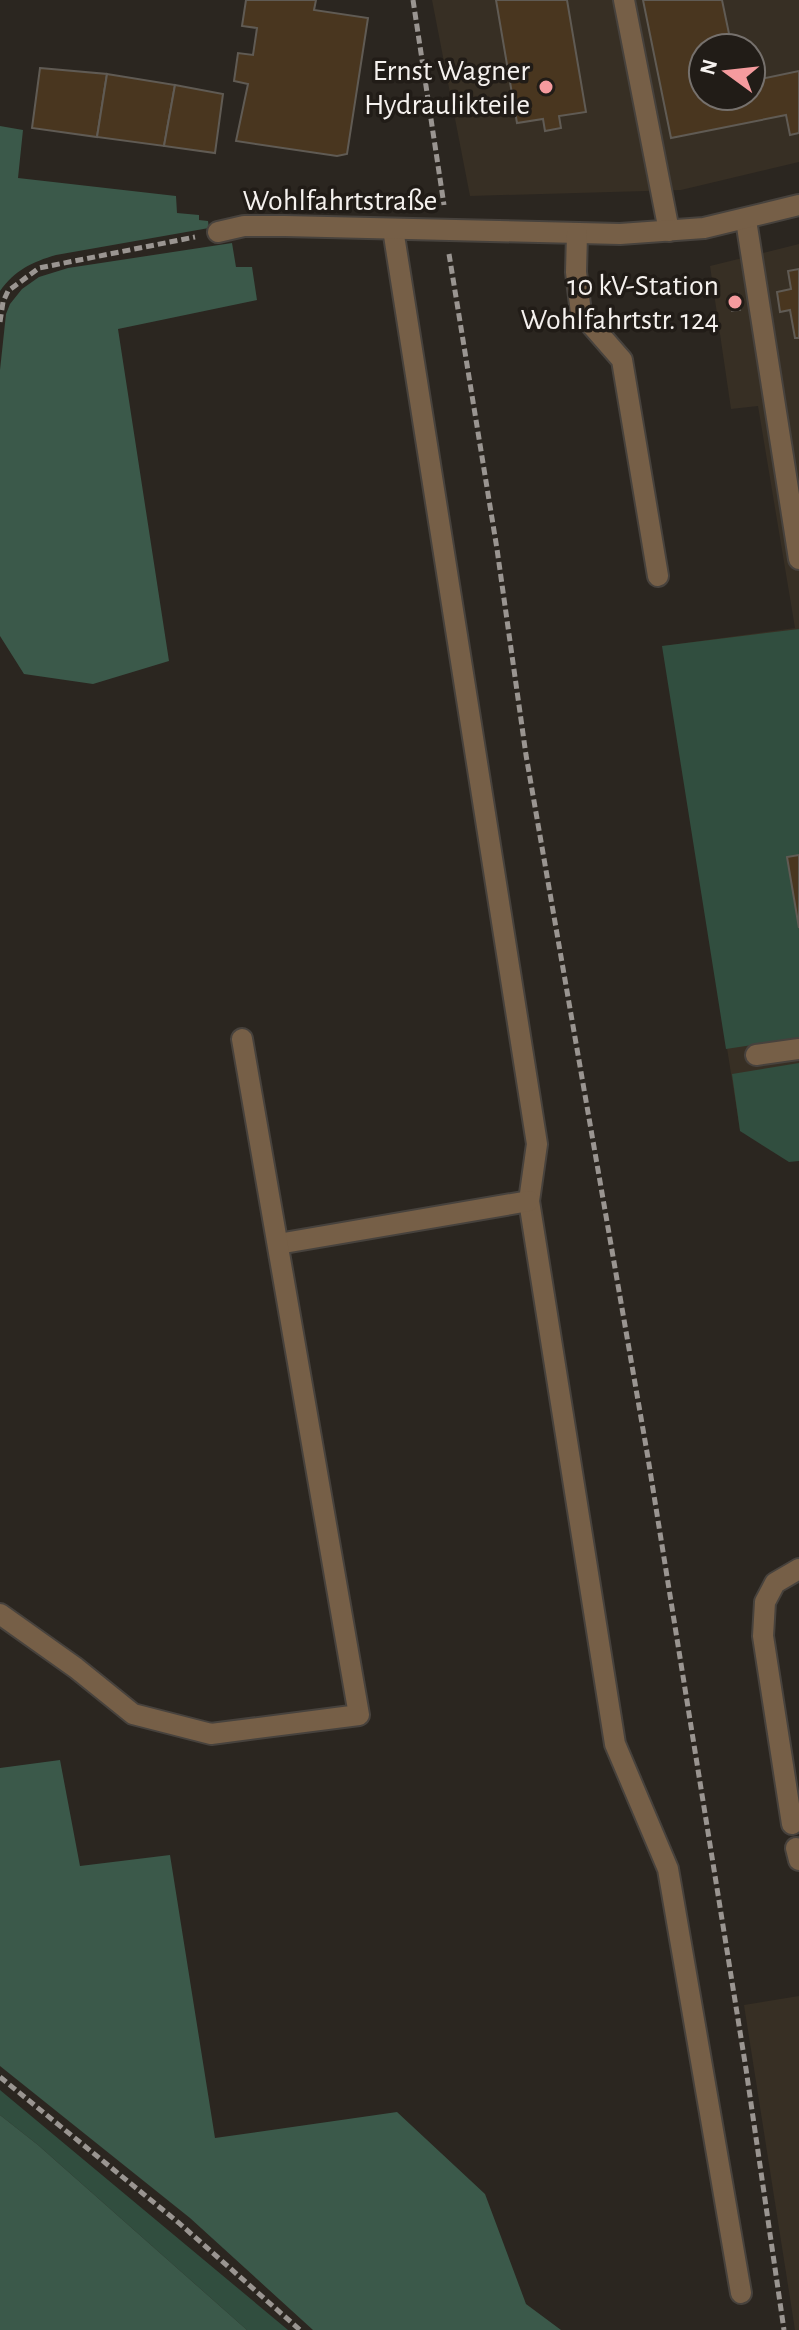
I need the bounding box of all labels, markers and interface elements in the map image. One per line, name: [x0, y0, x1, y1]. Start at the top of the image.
north arrow: [687, 32, 767, 112]
place label: Ernst Wagner Hydraulikteile: [364, 56, 530, 120]
text: N: [696, 57, 721, 77]
marker: Ernst Wagner Hydraulikteile: [537, 78, 555, 96]
street label: Wohlfahrtstraße: [243, 186, 437, 216]
place label: 10 kV-Station Wohlfahrtstr. 124: [521, 271, 719, 335]
marker: 10 kV-Station Wohlfahrtstr. 124: [726, 293, 744, 311]

